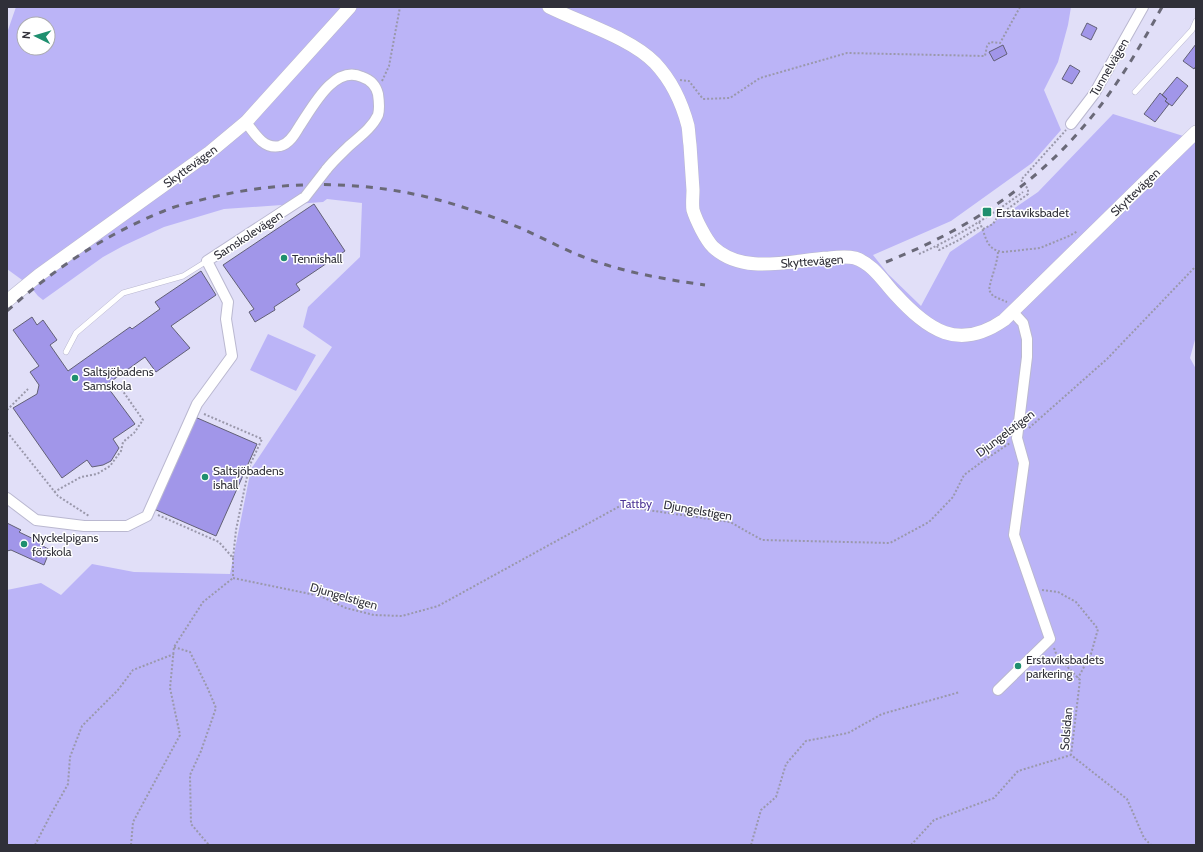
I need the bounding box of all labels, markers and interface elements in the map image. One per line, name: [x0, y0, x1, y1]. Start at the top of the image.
north arrow: [16, 16, 56, 56]
text: N: [19, 31, 33, 40]
street label: Tunnelvägen: [1086, 35, 1132, 99]
street label: Skyttevägen: [160, 141, 220, 191]
street label: Skyttevägen: [1107, 165, 1163, 219]
place label: Erstaviksbadet: [996, 205, 1069, 220]
marker: Erstaviksbadet: [981, 206, 993, 218]
street label: Samskolevägen: [211, 207, 286, 263]
place label: Tennishall: [292, 251, 343, 266]
street label: Skyttevägen: [780, 251, 844, 271]
marker: Tennishall: [279, 253, 289, 263]
place label: Saltsjöbadens Samskola: [83, 364, 154, 393]
marker: Saltsjöbadens Samskola: [70, 373, 80, 383]
street label: Djungelstigen: [973, 406, 1038, 460]
place label: Saltsjöbadens ishall: [213, 463, 284, 492]
marker: Saltsjöbadens ishall: [200, 472, 210, 482]
park label: Tattby: [620, 496, 652, 511]
street label: Djungelstigen: [662, 497, 734, 523]
place label: Nyckelpigans förskola: [32, 530, 98, 559]
marker: Nyckelpigans förskola: [19, 539, 29, 549]
street label: Djungelstigen: [309, 579, 380, 613]
place label: Erstaviksbadets parkering: [1026, 652, 1104, 681]
marker: Erstaviksbadets parkering: [1013, 661, 1023, 671]
street label: Solsidan: [1057, 707, 1075, 751]

